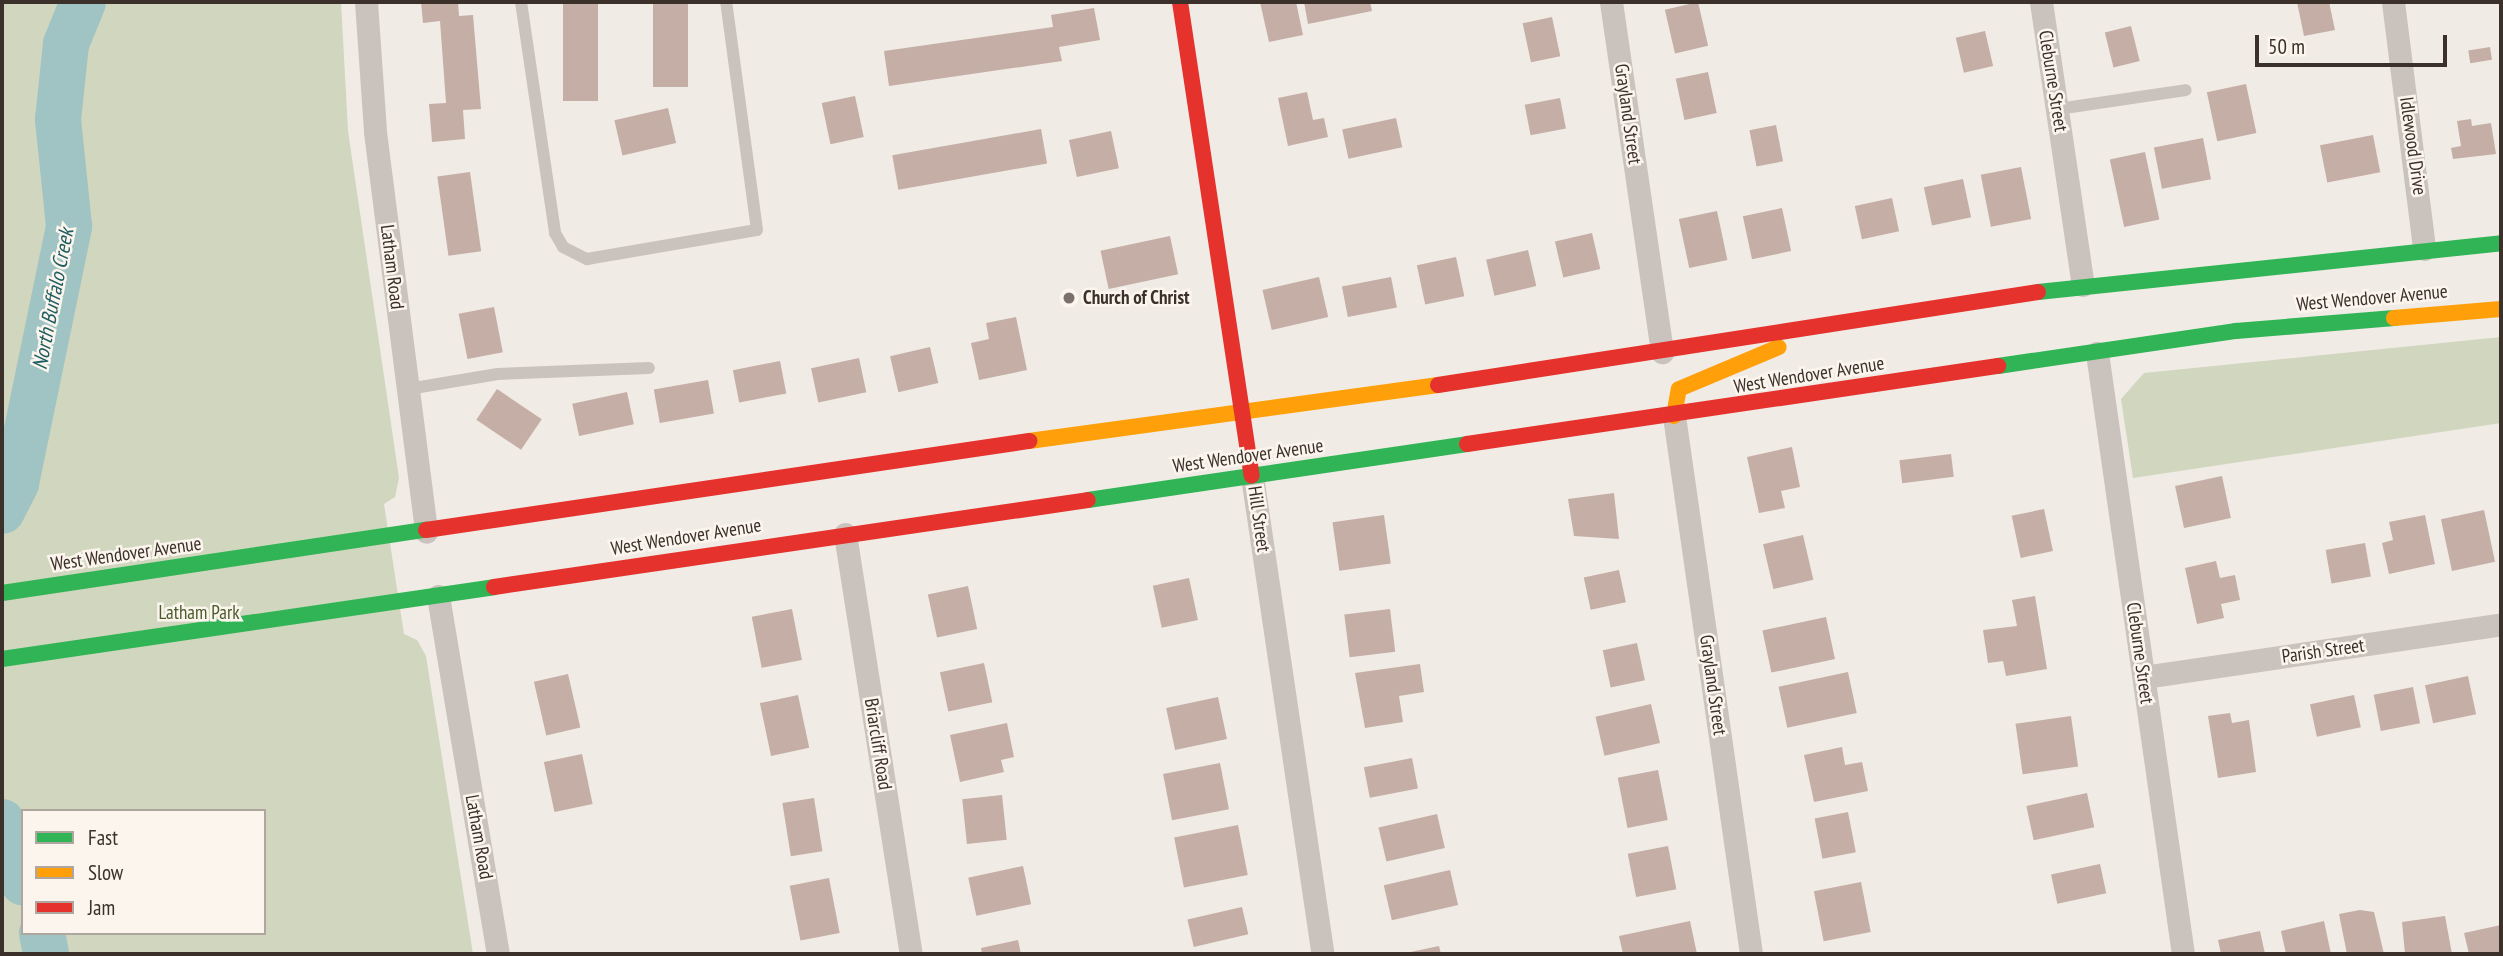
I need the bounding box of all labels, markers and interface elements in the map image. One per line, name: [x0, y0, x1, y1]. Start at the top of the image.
scale bar: [2258, 21, 2450, 65]
street label: Cleburne Street: [2034, 29, 2072, 133]
text: 50 m: [2268, 33, 2305, 60]
street label: Grayland Street: [1610, 62, 1646, 166]
street label: Idlewood Drive: [2395, 95, 2431, 197]
street label: Latham Road: [375, 223, 409, 311]
water label: North Buffalo Creek: [27, 226, 79, 372]
street label: West Wendover Avenue: [2295, 280, 2449, 316]
place label: Church of Christ: [1083, 287, 1190, 309]
marker: Church of Christ: [1061, 290, 1077, 306]
street label: West Wendover Avenue: [1732, 352, 1886, 398]
street label: West Wendover Avenue: [1171, 434, 1325, 478]
street label: Hill Street: [1243, 484, 1275, 554]
street label: West Wendover Avenue: [609, 514, 763, 560]
street label: West Wendover Avenue: [49, 532, 203, 576]
street label: Cleburne Street: [2122, 601, 2158, 705]
park label: Latham Park: [158, 602, 240, 624]
street label: Grayland Street: [1695, 633, 1731, 737]
street label: Parish Street: [2280, 634, 2366, 668]
street label: Briarcliff Road: [859, 696, 897, 792]
street label: Latham Road: [460, 793, 498, 881]
legend: [21, 809, 266, 935]
text: Fast: [88, 824, 118, 851]
text: Slow: [88, 859, 123, 886]
text: Jam: [88, 894, 115, 921]

